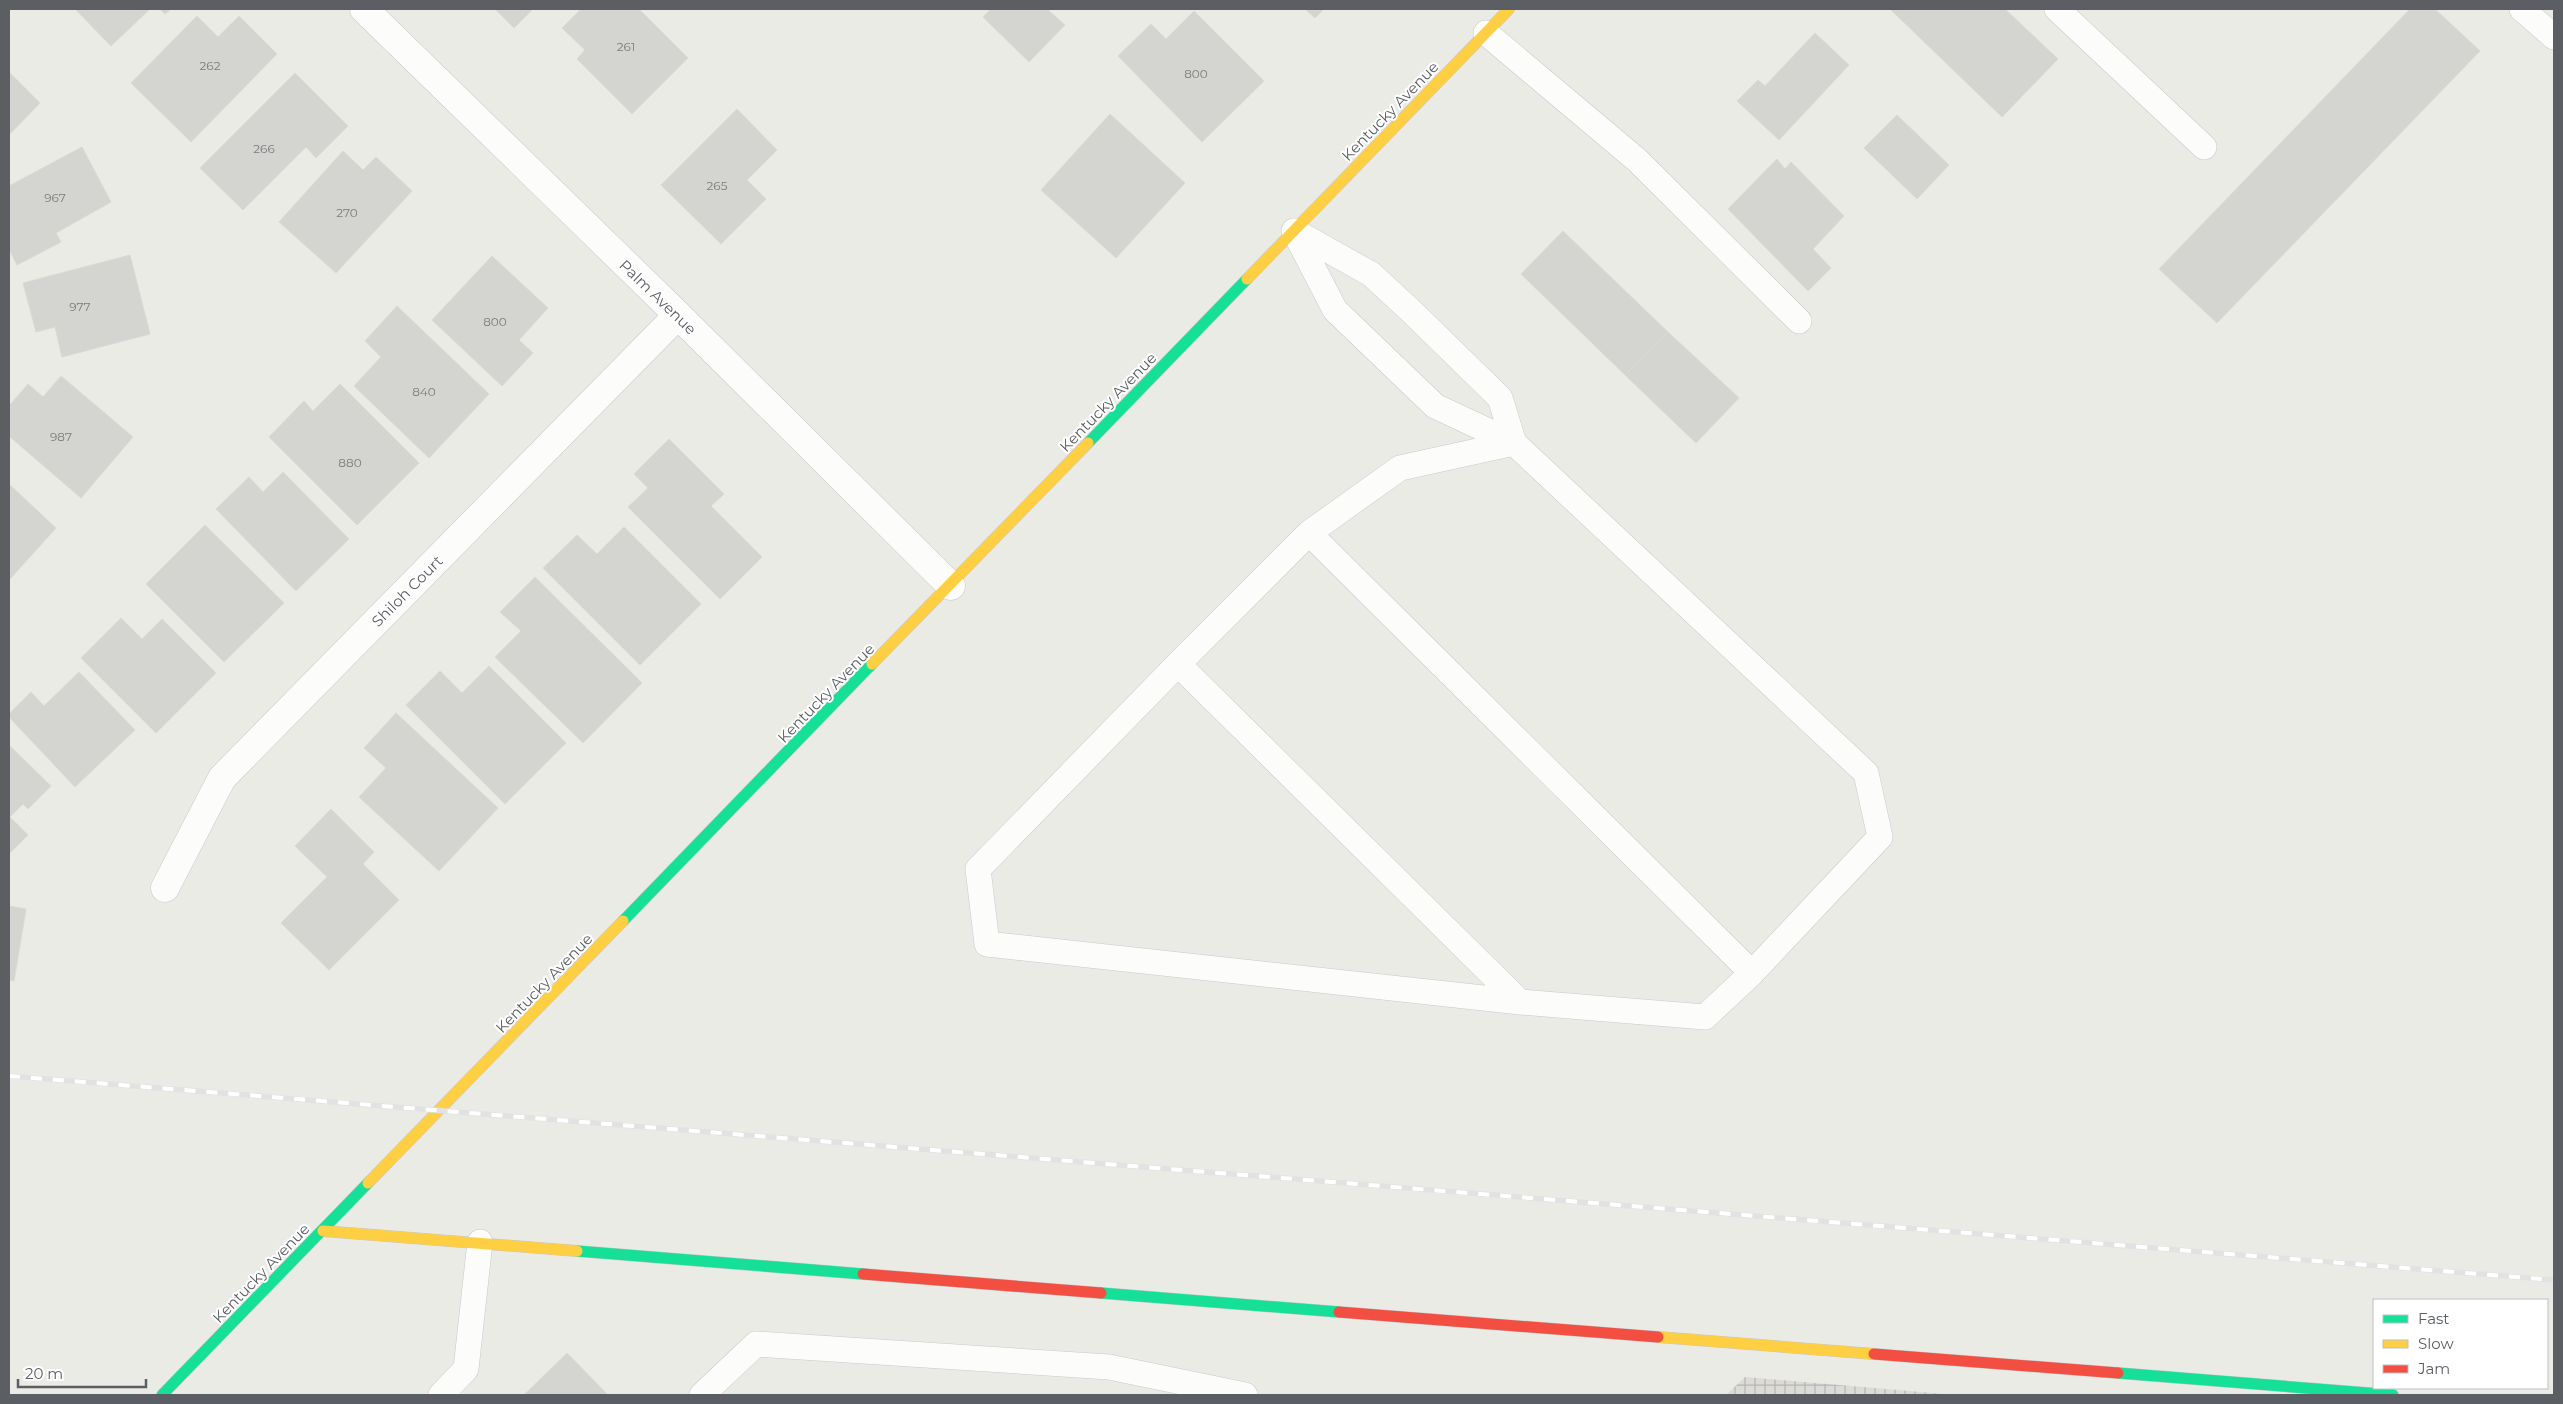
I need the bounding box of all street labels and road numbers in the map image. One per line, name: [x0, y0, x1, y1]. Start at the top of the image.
street label: Kentucky Avenue: [1338, 57, 1442, 165]
street label: Palm Avenue: [615, 255, 701, 339]
street label: Kentucky Avenue: [1056, 348, 1160, 456]
street label: Shiloh Court: [367, 551, 447, 631]
street label: Kentucky Avenue: [774, 639, 878, 747]
street label: Kentucky Avenue: [492, 929, 596, 1037]
street label: Kentucky Avenue: [209, 1219, 313, 1327]

